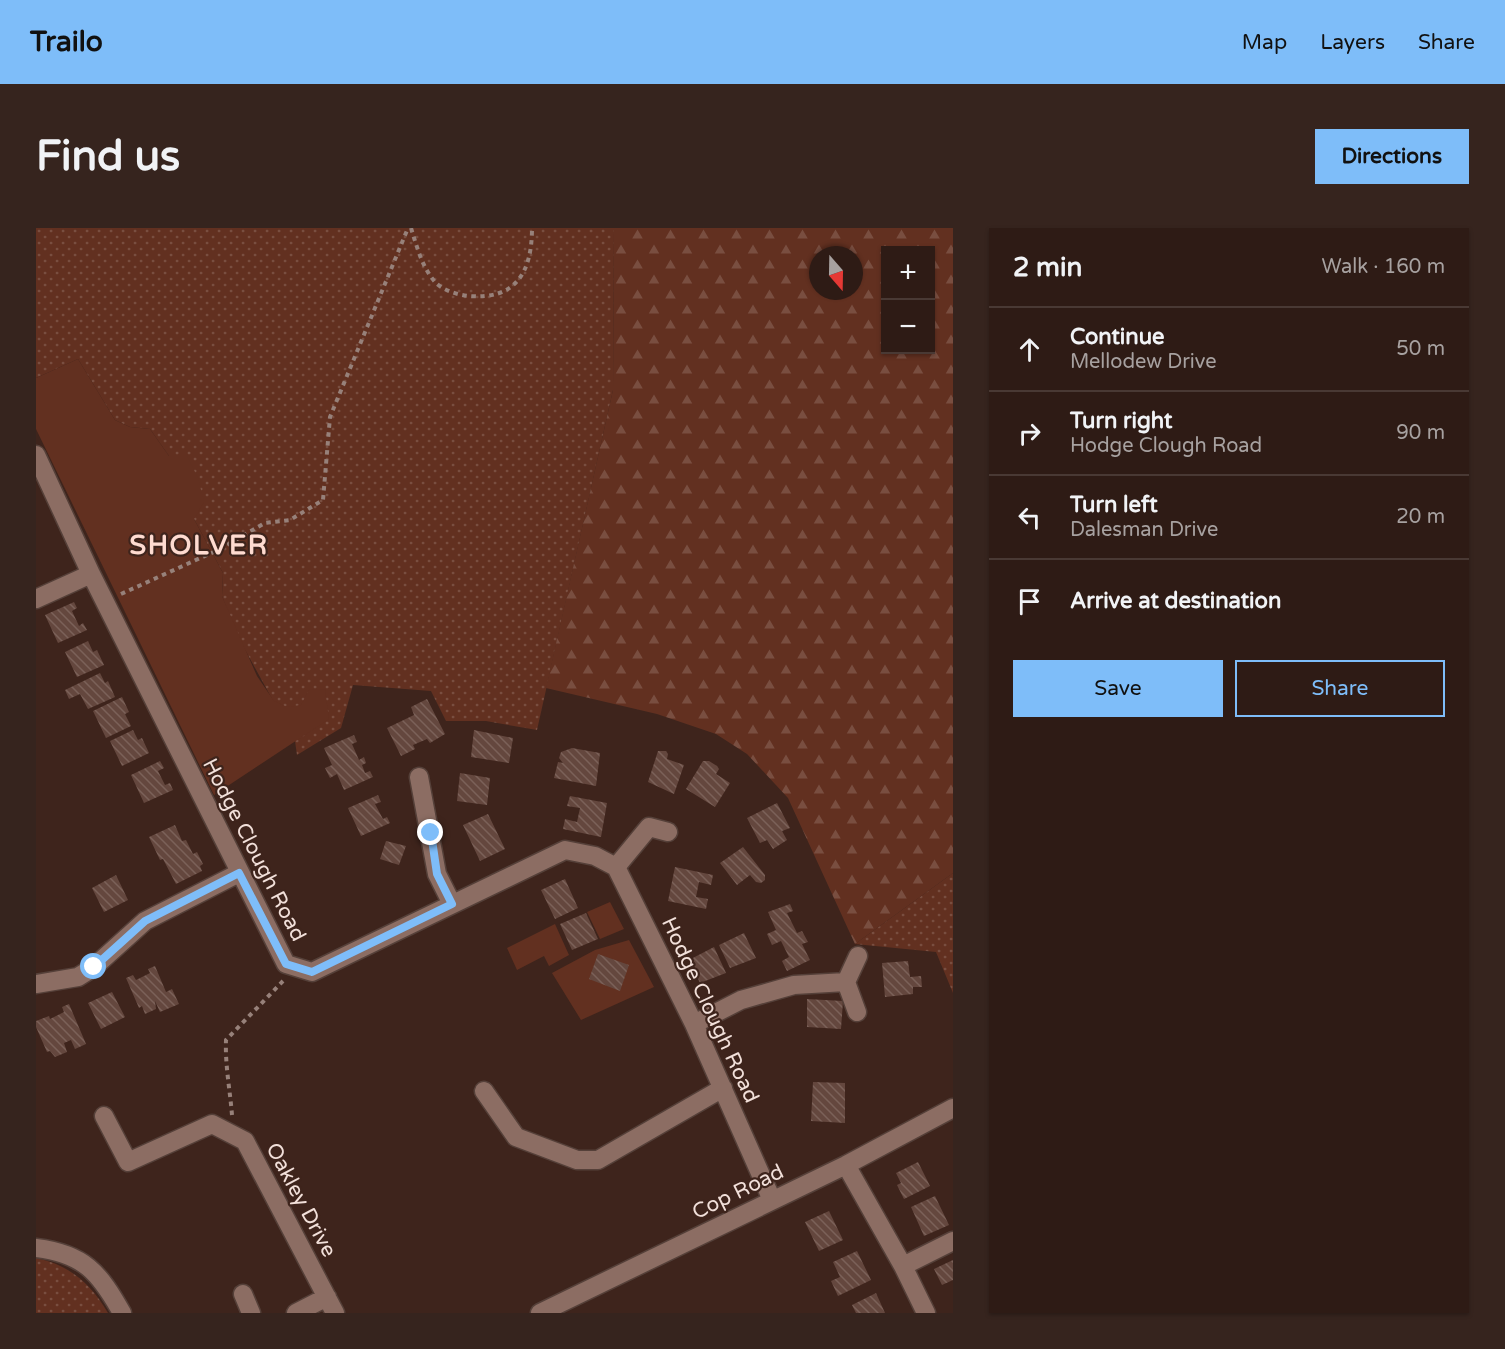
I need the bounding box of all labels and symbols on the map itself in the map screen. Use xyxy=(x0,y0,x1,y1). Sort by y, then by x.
north arrow xyxy=(809,246,863,300)
district label: SHOLVER xyxy=(130,529,268,562)
street label: Hodge Clough Road xyxy=(197,754,311,946)
route end xyxy=(417,819,443,845)
street label: Hodge Clough Road xyxy=(656,913,764,1107)
route start xyxy=(80,953,106,979)
street label: Oakley Drive xyxy=(260,1139,342,1261)
street label: Cop Road xyxy=(688,1159,788,1225)

